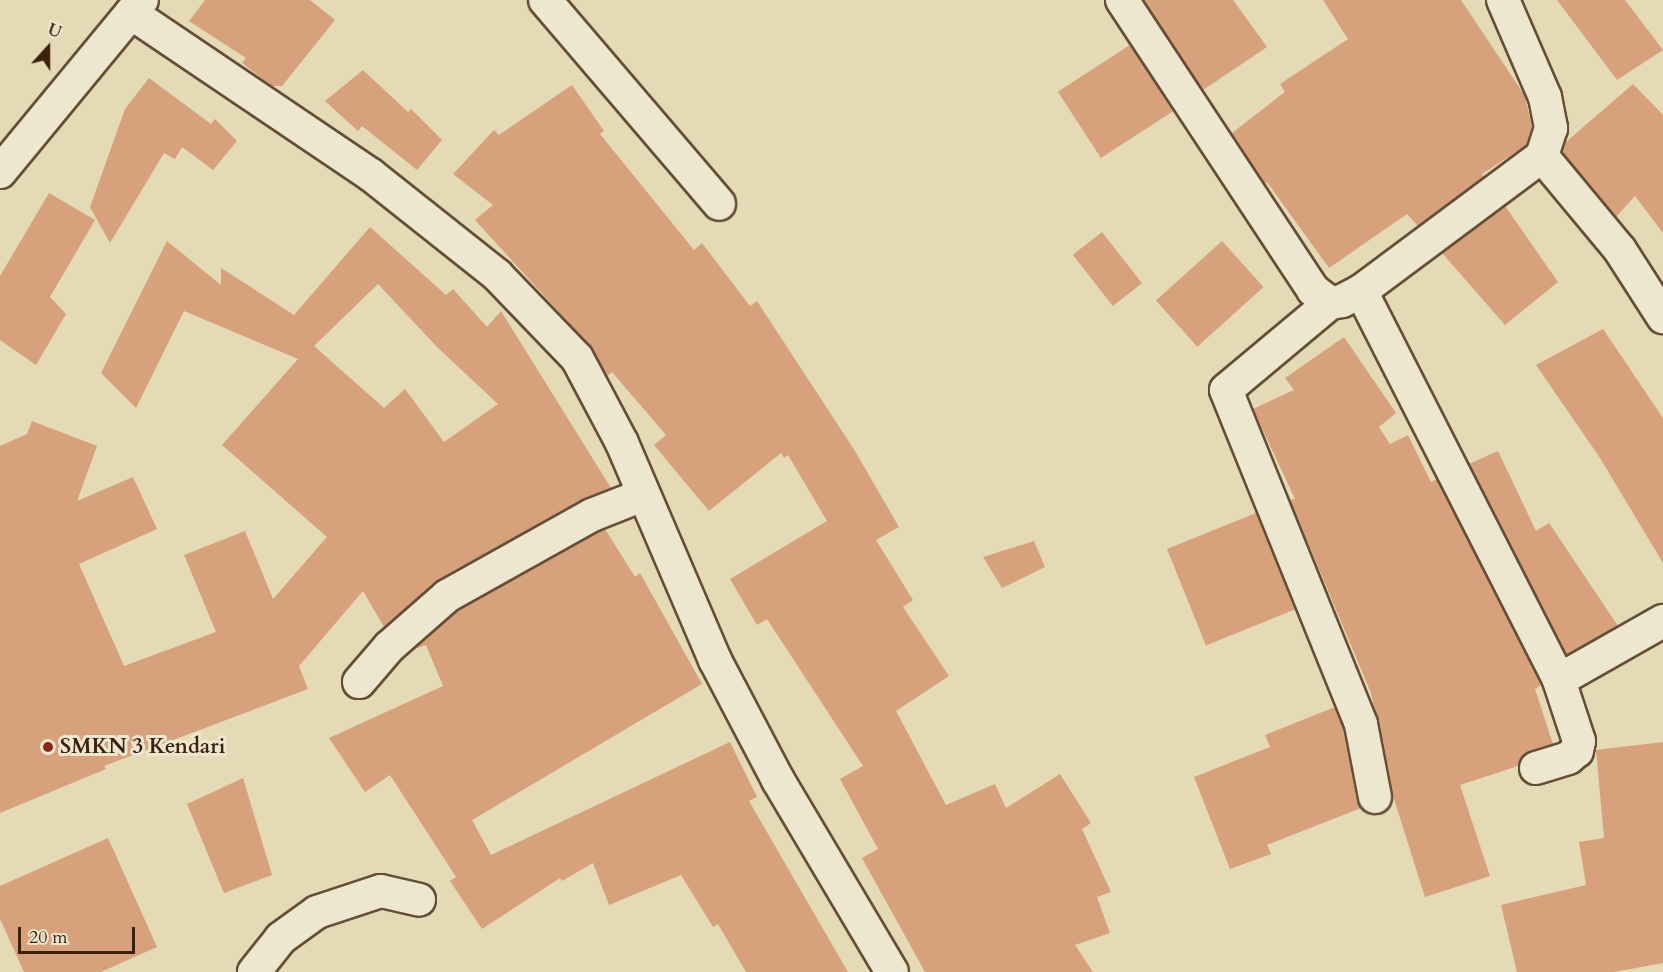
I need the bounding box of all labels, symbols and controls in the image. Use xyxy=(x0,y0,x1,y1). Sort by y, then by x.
north arrow xyxy=(18,18,78,78)
text: U xyxy=(44,19,64,44)
place label: SMKN 3 Kendari xyxy=(60,734,225,760)
marker: SMKN 3 Kendari xyxy=(41,740,55,754)
scale bar xyxy=(21,915,138,953)
text: 20 m xyxy=(29,925,68,950)

